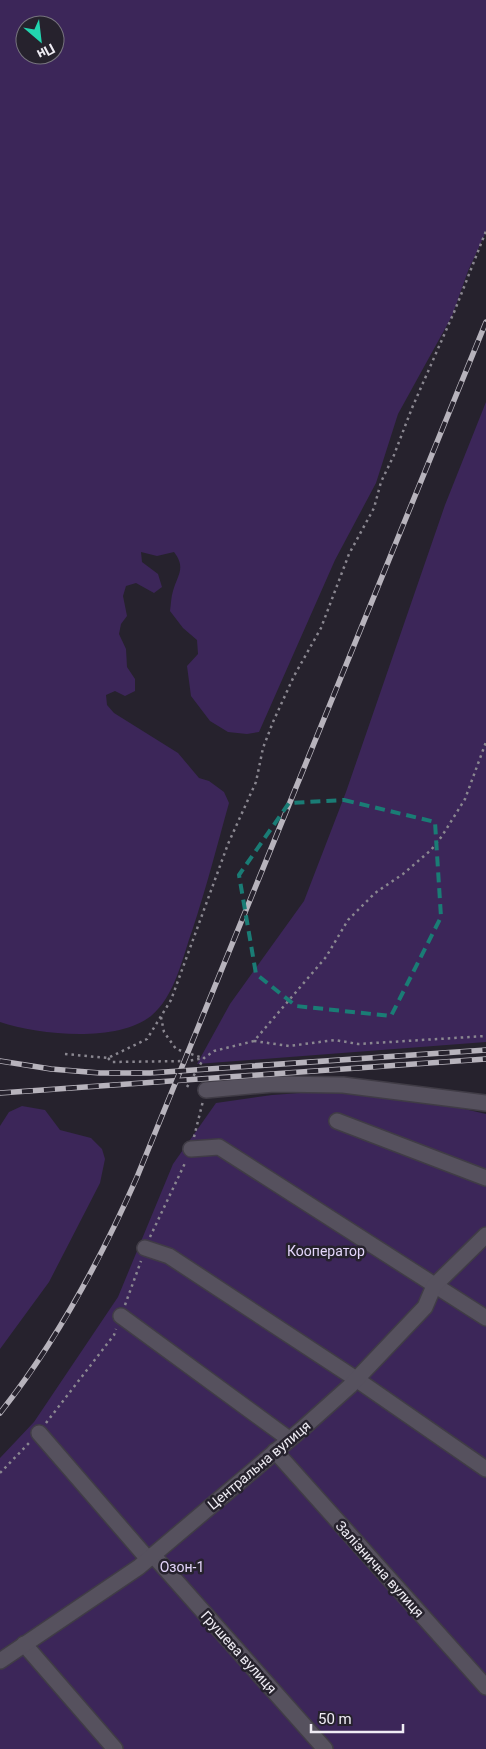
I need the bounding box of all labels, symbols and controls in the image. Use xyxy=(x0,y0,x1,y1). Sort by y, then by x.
north arrow xyxy=(15,15,65,65)
text: Пн xyxy=(34,40,58,63)
park label: Кооператор xyxy=(287,1243,365,1259)
street label: Центральна вулиця xyxy=(204,1417,314,1513)
street label: Залізнична вулиця xyxy=(333,1518,427,1620)
park label: Озон-1 xyxy=(160,1559,204,1575)
street label: Грушева вулиця xyxy=(198,1608,280,1696)
scale bar xyxy=(311,1702,404,1734)
text: 50 m xyxy=(318,1710,352,1728)

